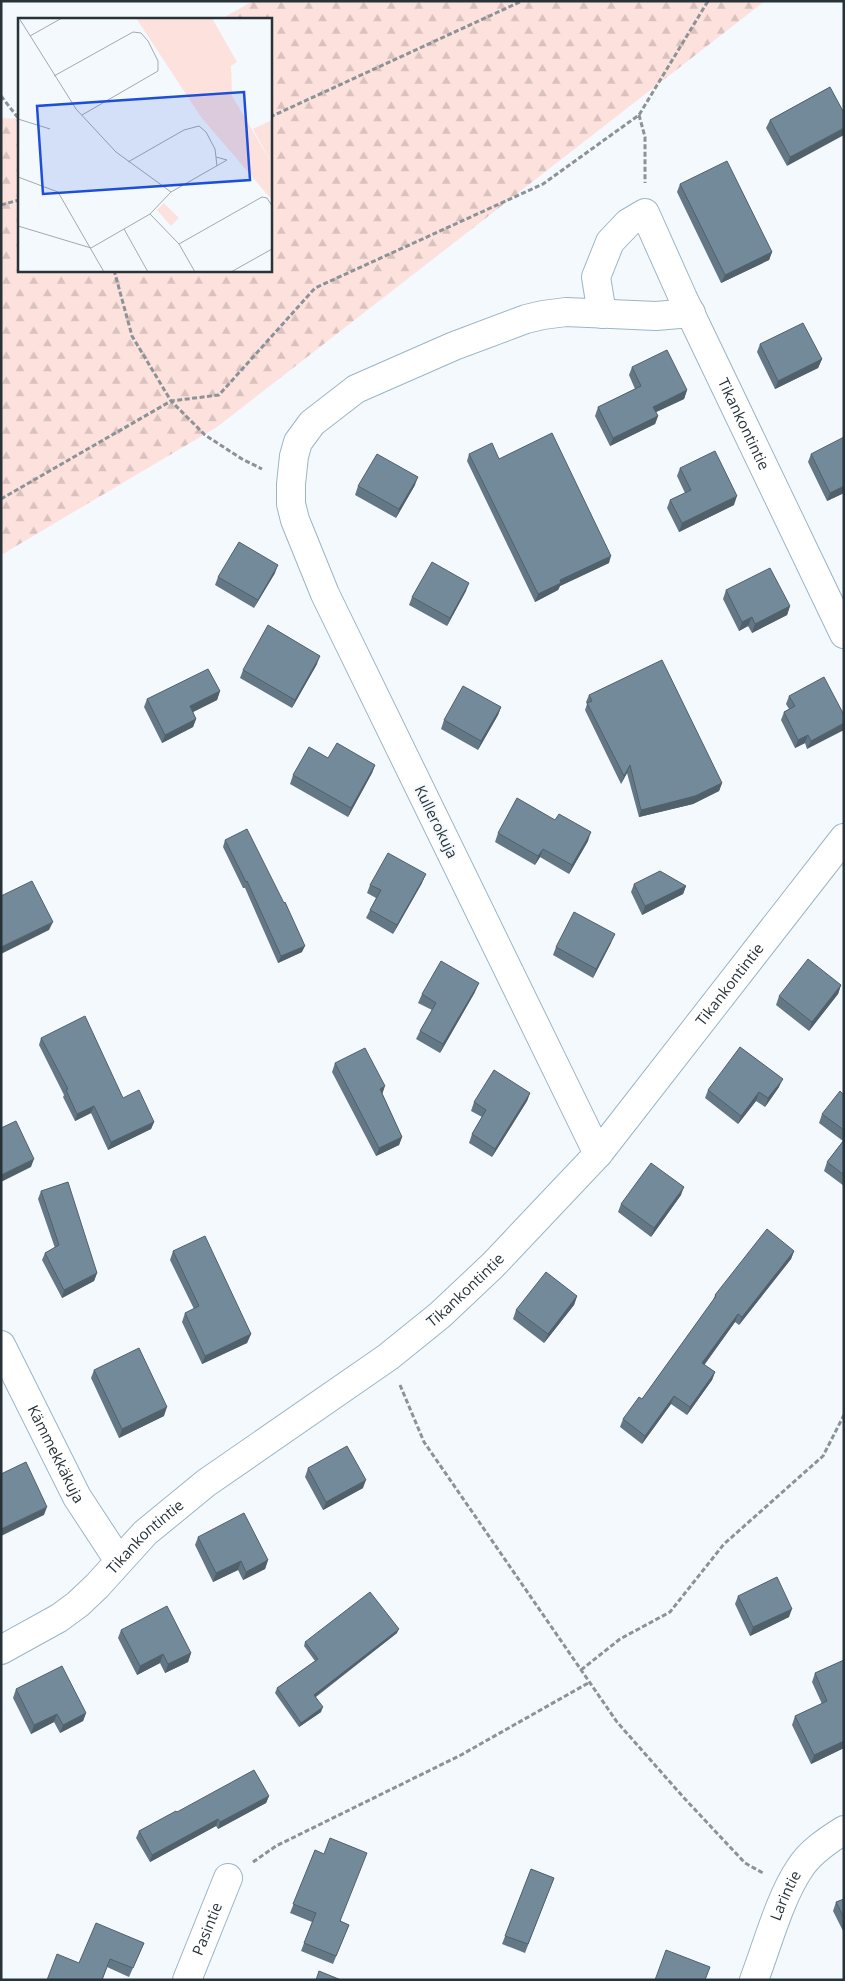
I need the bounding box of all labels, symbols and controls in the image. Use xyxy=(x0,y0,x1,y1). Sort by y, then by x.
inset map xyxy=(18,18,271,271)
street label: Tikankontintie xyxy=(714,374,775,473)
street label: Kullerokuja xyxy=(411,782,463,861)
street label: Tikankontintie xyxy=(691,939,768,1029)
street label: Tikankontintie xyxy=(422,1248,508,1331)
street label: Kämmekkäkuja xyxy=(24,1401,89,1507)
street label: Tikankontintie xyxy=(102,1495,187,1578)
street label: Larintie xyxy=(765,1866,805,1923)
street label: Pasintie xyxy=(187,1899,226,1958)

